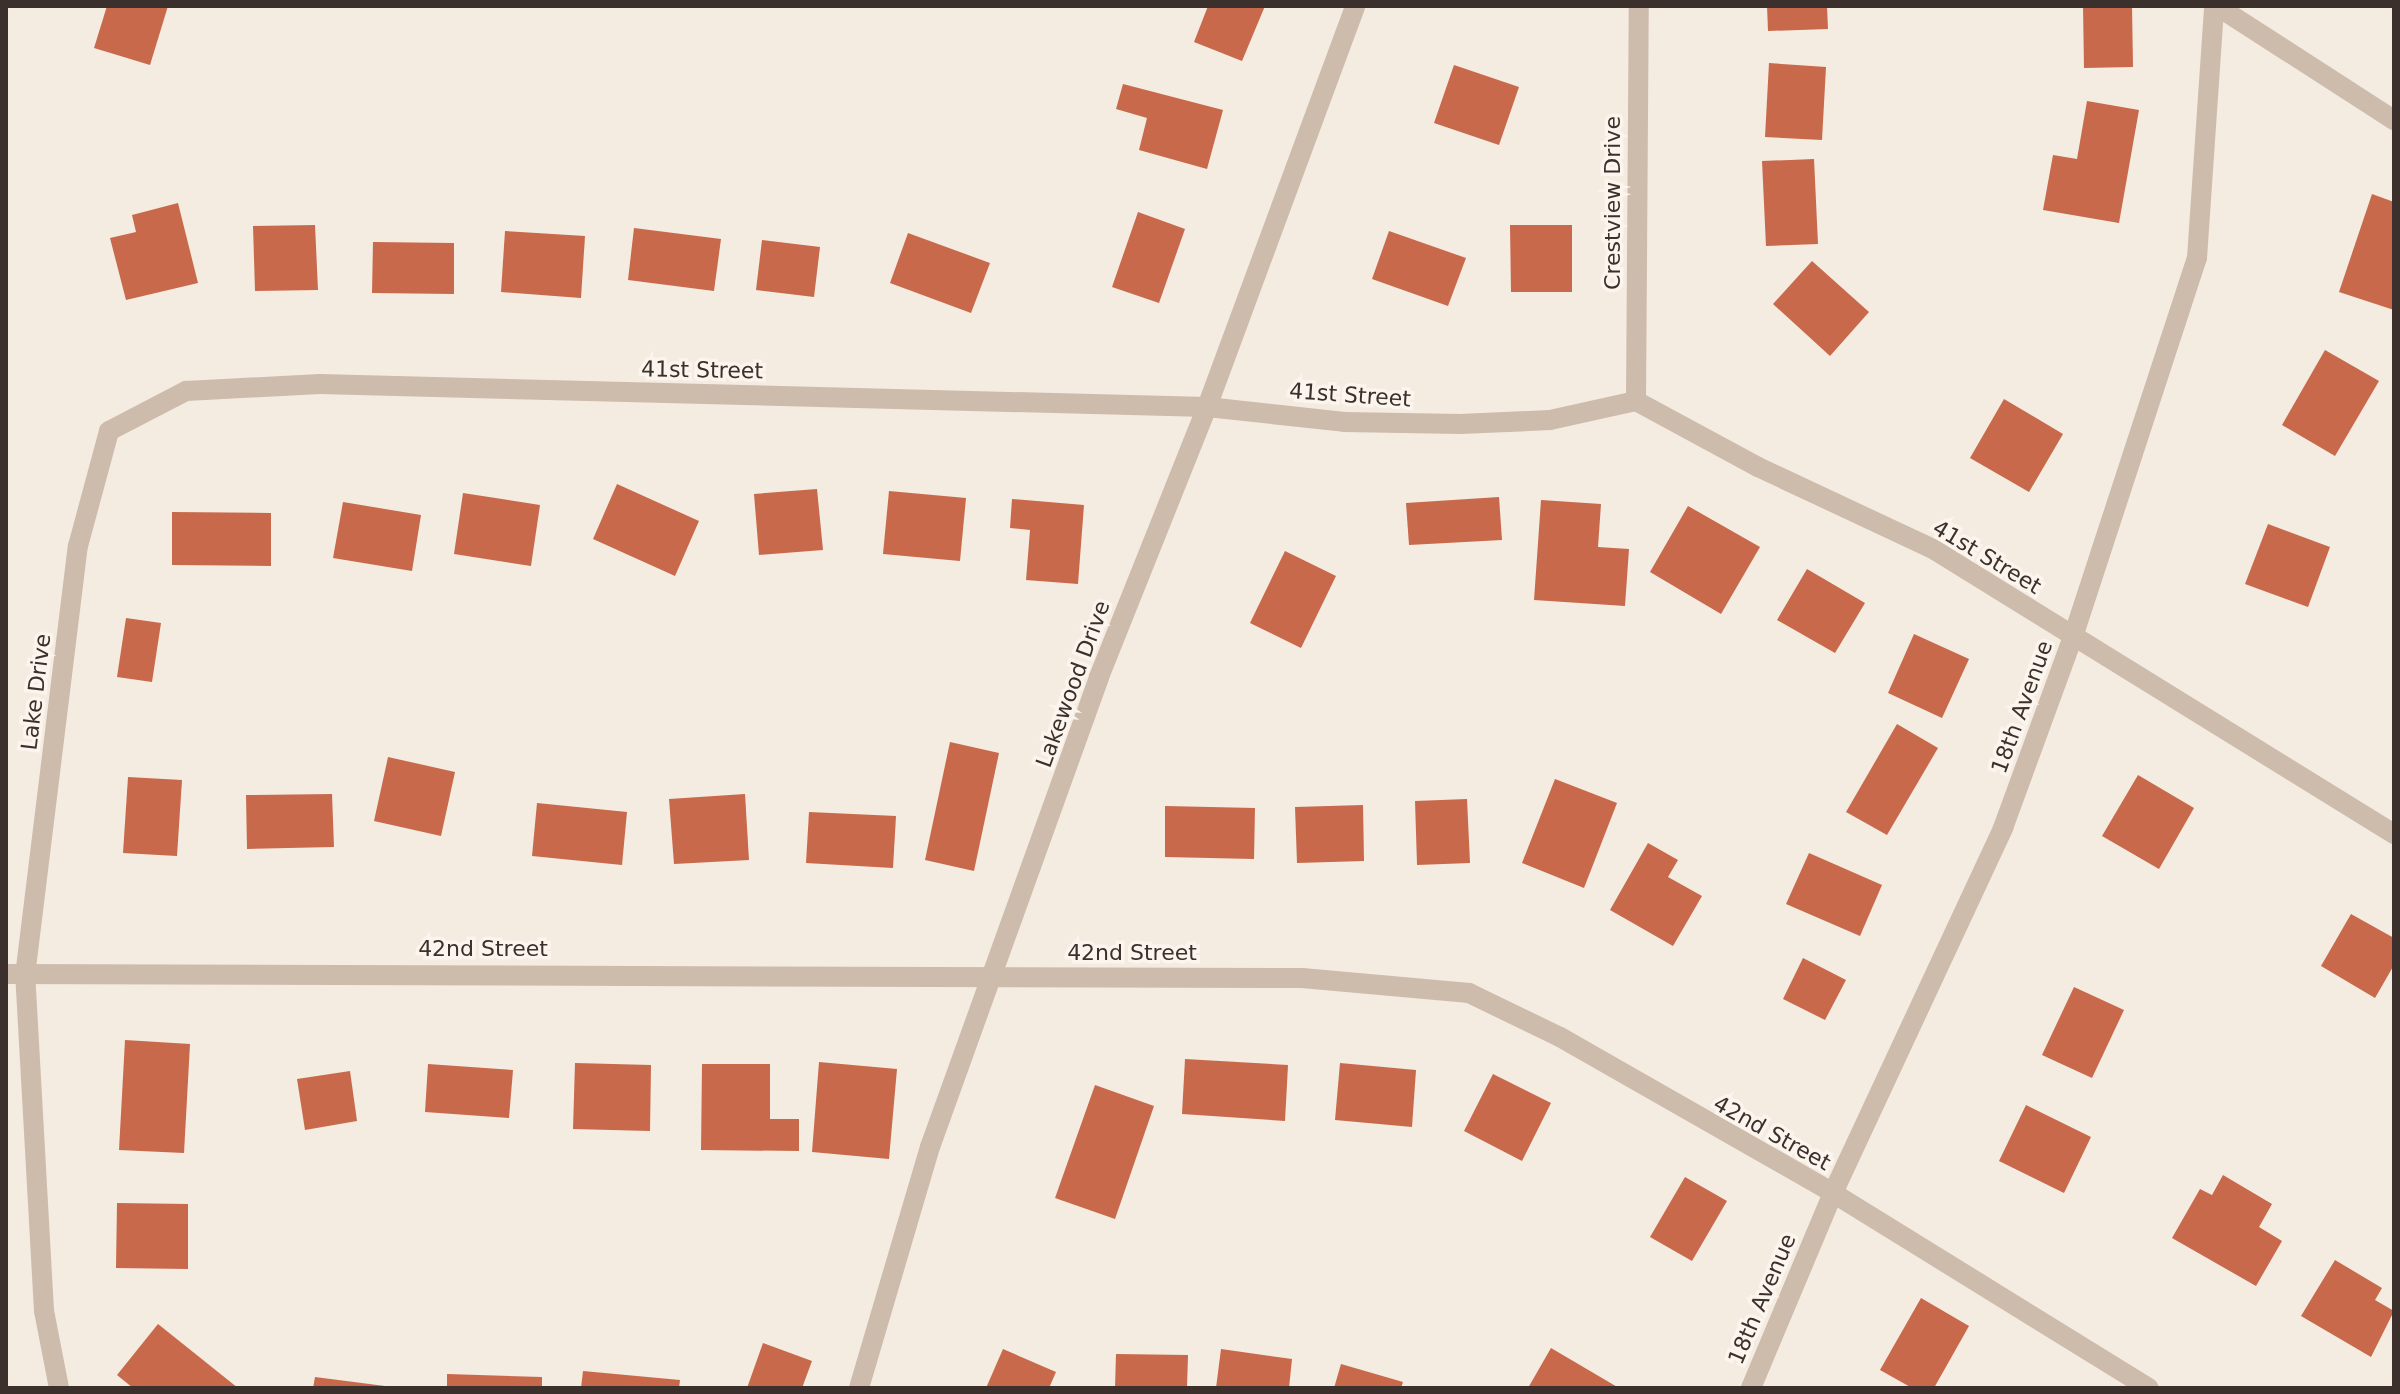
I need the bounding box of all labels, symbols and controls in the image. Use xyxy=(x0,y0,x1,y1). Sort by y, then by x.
street label: Crestview Drive xyxy=(1600,116,1626,290)
street label: 41st Street xyxy=(641,356,763,384)
street label: 41st Street xyxy=(1288,378,1412,412)
street label: 41st Street xyxy=(1928,514,2046,600)
street label: Lakewood Drive xyxy=(1031,597,1115,771)
street label: Lake Drive xyxy=(16,632,56,752)
street label: 18th Avenue xyxy=(1986,637,2058,777)
street label: 42nd Street xyxy=(418,936,548,962)
street label: 42nd Street xyxy=(1067,940,1197,966)
street label: 42nd Street xyxy=(1709,1090,1835,1176)
street label: 18th Avenue xyxy=(1723,1230,1801,1368)

